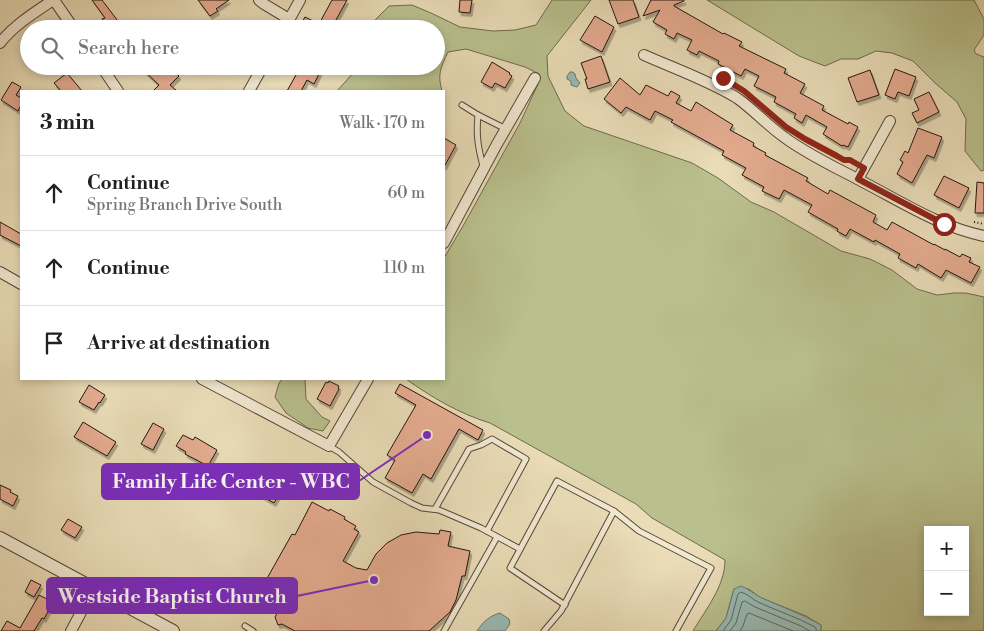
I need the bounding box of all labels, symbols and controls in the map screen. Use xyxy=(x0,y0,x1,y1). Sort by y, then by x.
search box xyxy=(20,20,445,75)
icon: search xyxy=(38,34,66,62)
text: Search here xyxy=(78,36,179,60)
route end xyxy=(712,67,735,90)
text: 3 min xyxy=(40,110,95,136)
text: Walk · 170 m xyxy=(339,113,425,133)
text: Continue xyxy=(87,171,170,195)
icon: ahead xyxy=(40,179,68,207)
text: 60 m xyxy=(387,183,425,203)
text: Spring Branch Drive South xyxy=(87,195,282,215)
route start xyxy=(933,213,956,236)
icon: ahead xyxy=(40,254,68,282)
text: Continue xyxy=(87,256,170,280)
text: 110 m xyxy=(383,258,425,278)
icon: arrive xyxy=(40,329,68,357)
text: Arrive at destination xyxy=(87,331,270,355)
callout: Family Life Center - WBC xyxy=(102,464,359,499)
text: Family Life Center - WBC xyxy=(112,470,350,495)
map controls xyxy=(924,526,969,616)
button: + xyxy=(924,526,969,571)
button: − xyxy=(924,571,969,616)
callout: Westside Baptist Church xyxy=(47,578,297,613)
text: Westside Baptist Church xyxy=(56,585,287,610)

